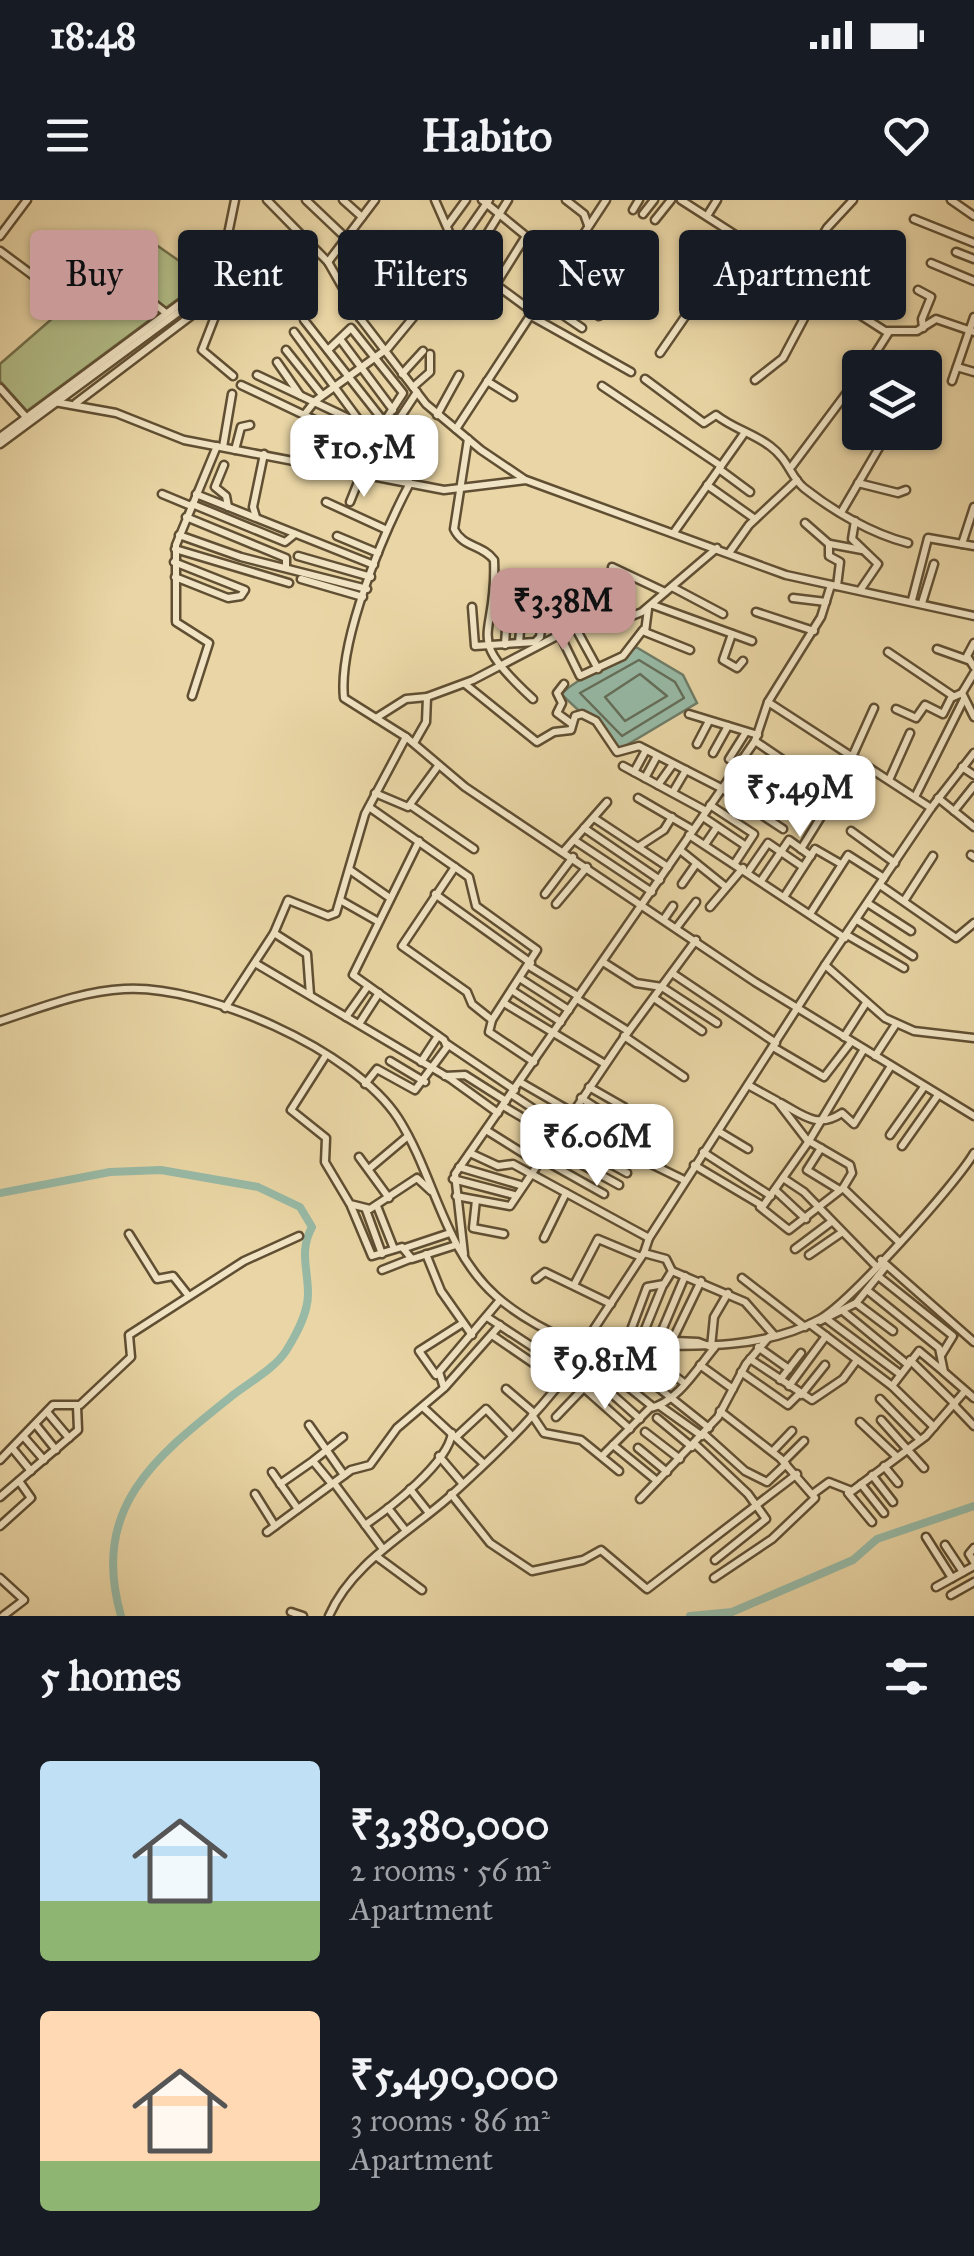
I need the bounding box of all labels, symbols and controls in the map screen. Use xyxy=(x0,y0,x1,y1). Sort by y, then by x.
text: 18:48 xyxy=(50,12,136,58)
icon: menu xyxy=(40,108,95,163)
text: Habito xyxy=(422,108,552,163)
icon: heart xyxy=(879,108,934,163)
chip: Buy xyxy=(30,230,158,320)
chip: Rent xyxy=(178,230,318,320)
chip: Filters xyxy=(338,230,503,320)
chip: New xyxy=(523,230,659,320)
chip: Apartment xyxy=(679,230,906,320)
map controls xyxy=(842,350,942,450)
button: layers xyxy=(842,350,942,450)
pin: ₹10.5M xyxy=(283,415,445,500)
text: ₹10.5M xyxy=(312,428,416,467)
pin: ₹3.38M xyxy=(482,568,644,653)
text: ₹3.38M xyxy=(513,581,613,620)
pin: ₹5.49M xyxy=(719,755,881,840)
text: ₹5.49M xyxy=(746,768,854,807)
pin: ₹6.06M xyxy=(516,1104,678,1189)
text: ₹6.06M xyxy=(542,1117,652,1156)
pin: ₹9.81M xyxy=(524,1327,686,1412)
text: ₹9.81M xyxy=(553,1340,657,1379)
icon: filters xyxy=(879,1649,934,1704)
text: 5 homes xyxy=(40,1650,181,1702)
text: ₹3,380,000 xyxy=(350,1799,549,1851)
icon: home xyxy=(120,1801,240,1921)
text: 2 rooms · 56 m² xyxy=(350,1851,551,1890)
text: Apartment xyxy=(350,1890,493,1929)
text: ₹5,490,000 xyxy=(350,2049,559,2101)
icon: home xyxy=(120,2051,240,2171)
text: 3 rooms · 86 m² xyxy=(350,2101,550,2140)
text: Apartment xyxy=(350,2140,493,2179)

